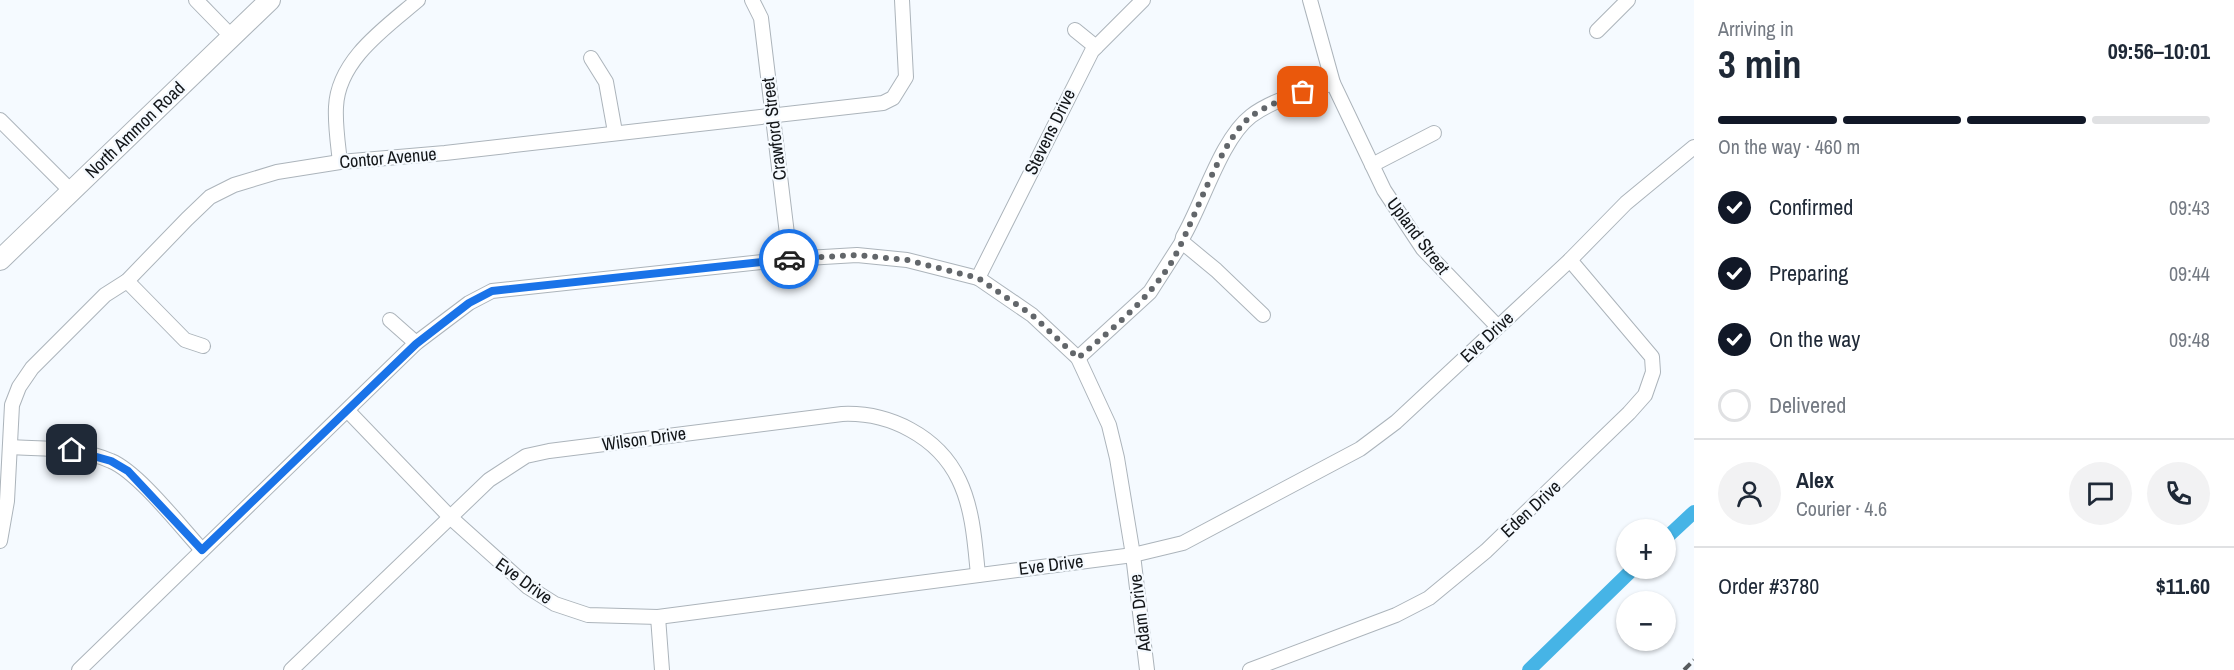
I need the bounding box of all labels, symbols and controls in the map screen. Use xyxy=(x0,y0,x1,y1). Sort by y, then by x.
text: Arriving in xyxy=(1718,15,1794,42)
text: 09:56–10:01 xyxy=(2108,36,2210,66)
text: 3 min xyxy=(1718,38,1802,90)
pin xyxy=(1277,66,1328,117)
icon: bag xyxy=(1286,75,1319,108)
street label: North Ammon Road xyxy=(79,76,190,184)
street label: Crawford Street xyxy=(755,76,792,182)
street label: Stevens Drive xyxy=(1018,85,1081,179)
text: On the way · 460 m xyxy=(1718,133,1860,160)
street label: Contor Avenue xyxy=(338,141,438,174)
icon: check xyxy=(1718,191,1751,224)
street label: Upland Street xyxy=(1381,192,1456,279)
text: Confirmed xyxy=(1769,192,1853,222)
text: 09:43 xyxy=(2169,194,2210,221)
courier xyxy=(759,229,819,289)
icon: car xyxy=(773,243,806,276)
icon: check xyxy=(1718,257,1751,290)
text: Preparing xyxy=(1769,258,1848,288)
text: 09:44 xyxy=(2169,260,2210,287)
street label: Eve Drive xyxy=(1454,305,1519,368)
icon: check xyxy=(1718,323,1751,356)
text: On the way xyxy=(1769,324,1860,354)
text: 09:48 xyxy=(2169,326,2210,353)
text: Delivered xyxy=(1769,390,1846,420)
street label: Wilson Drive xyxy=(600,420,688,457)
pin xyxy=(46,424,97,475)
icon: home xyxy=(55,433,88,466)
button: person xyxy=(1718,462,1781,525)
button: chat xyxy=(2069,462,2132,525)
button: phone xyxy=(2147,462,2210,525)
text: Alex xyxy=(1796,465,1834,495)
street label: Eden Drive xyxy=(1495,474,1566,543)
text: Courier · 4.6 xyxy=(1796,495,1887,522)
map controls xyxy=(1616,519,1676,651)
button: + xyxy=(1616,519,1676,579)
street label: Eve Drive xyxy=(1017,548,1085,581)
street label: Eve Drive xyxy=(491,551,558,610)
text: Order #3780 xyxy=(1718,571,1819,601)
text: $11.60 xyxy=(2156,571,2210,601)
street label: Adam Drive xyxy=(1122,573,1157,654)
button: − xyxy=(1616,591,1676,651)

